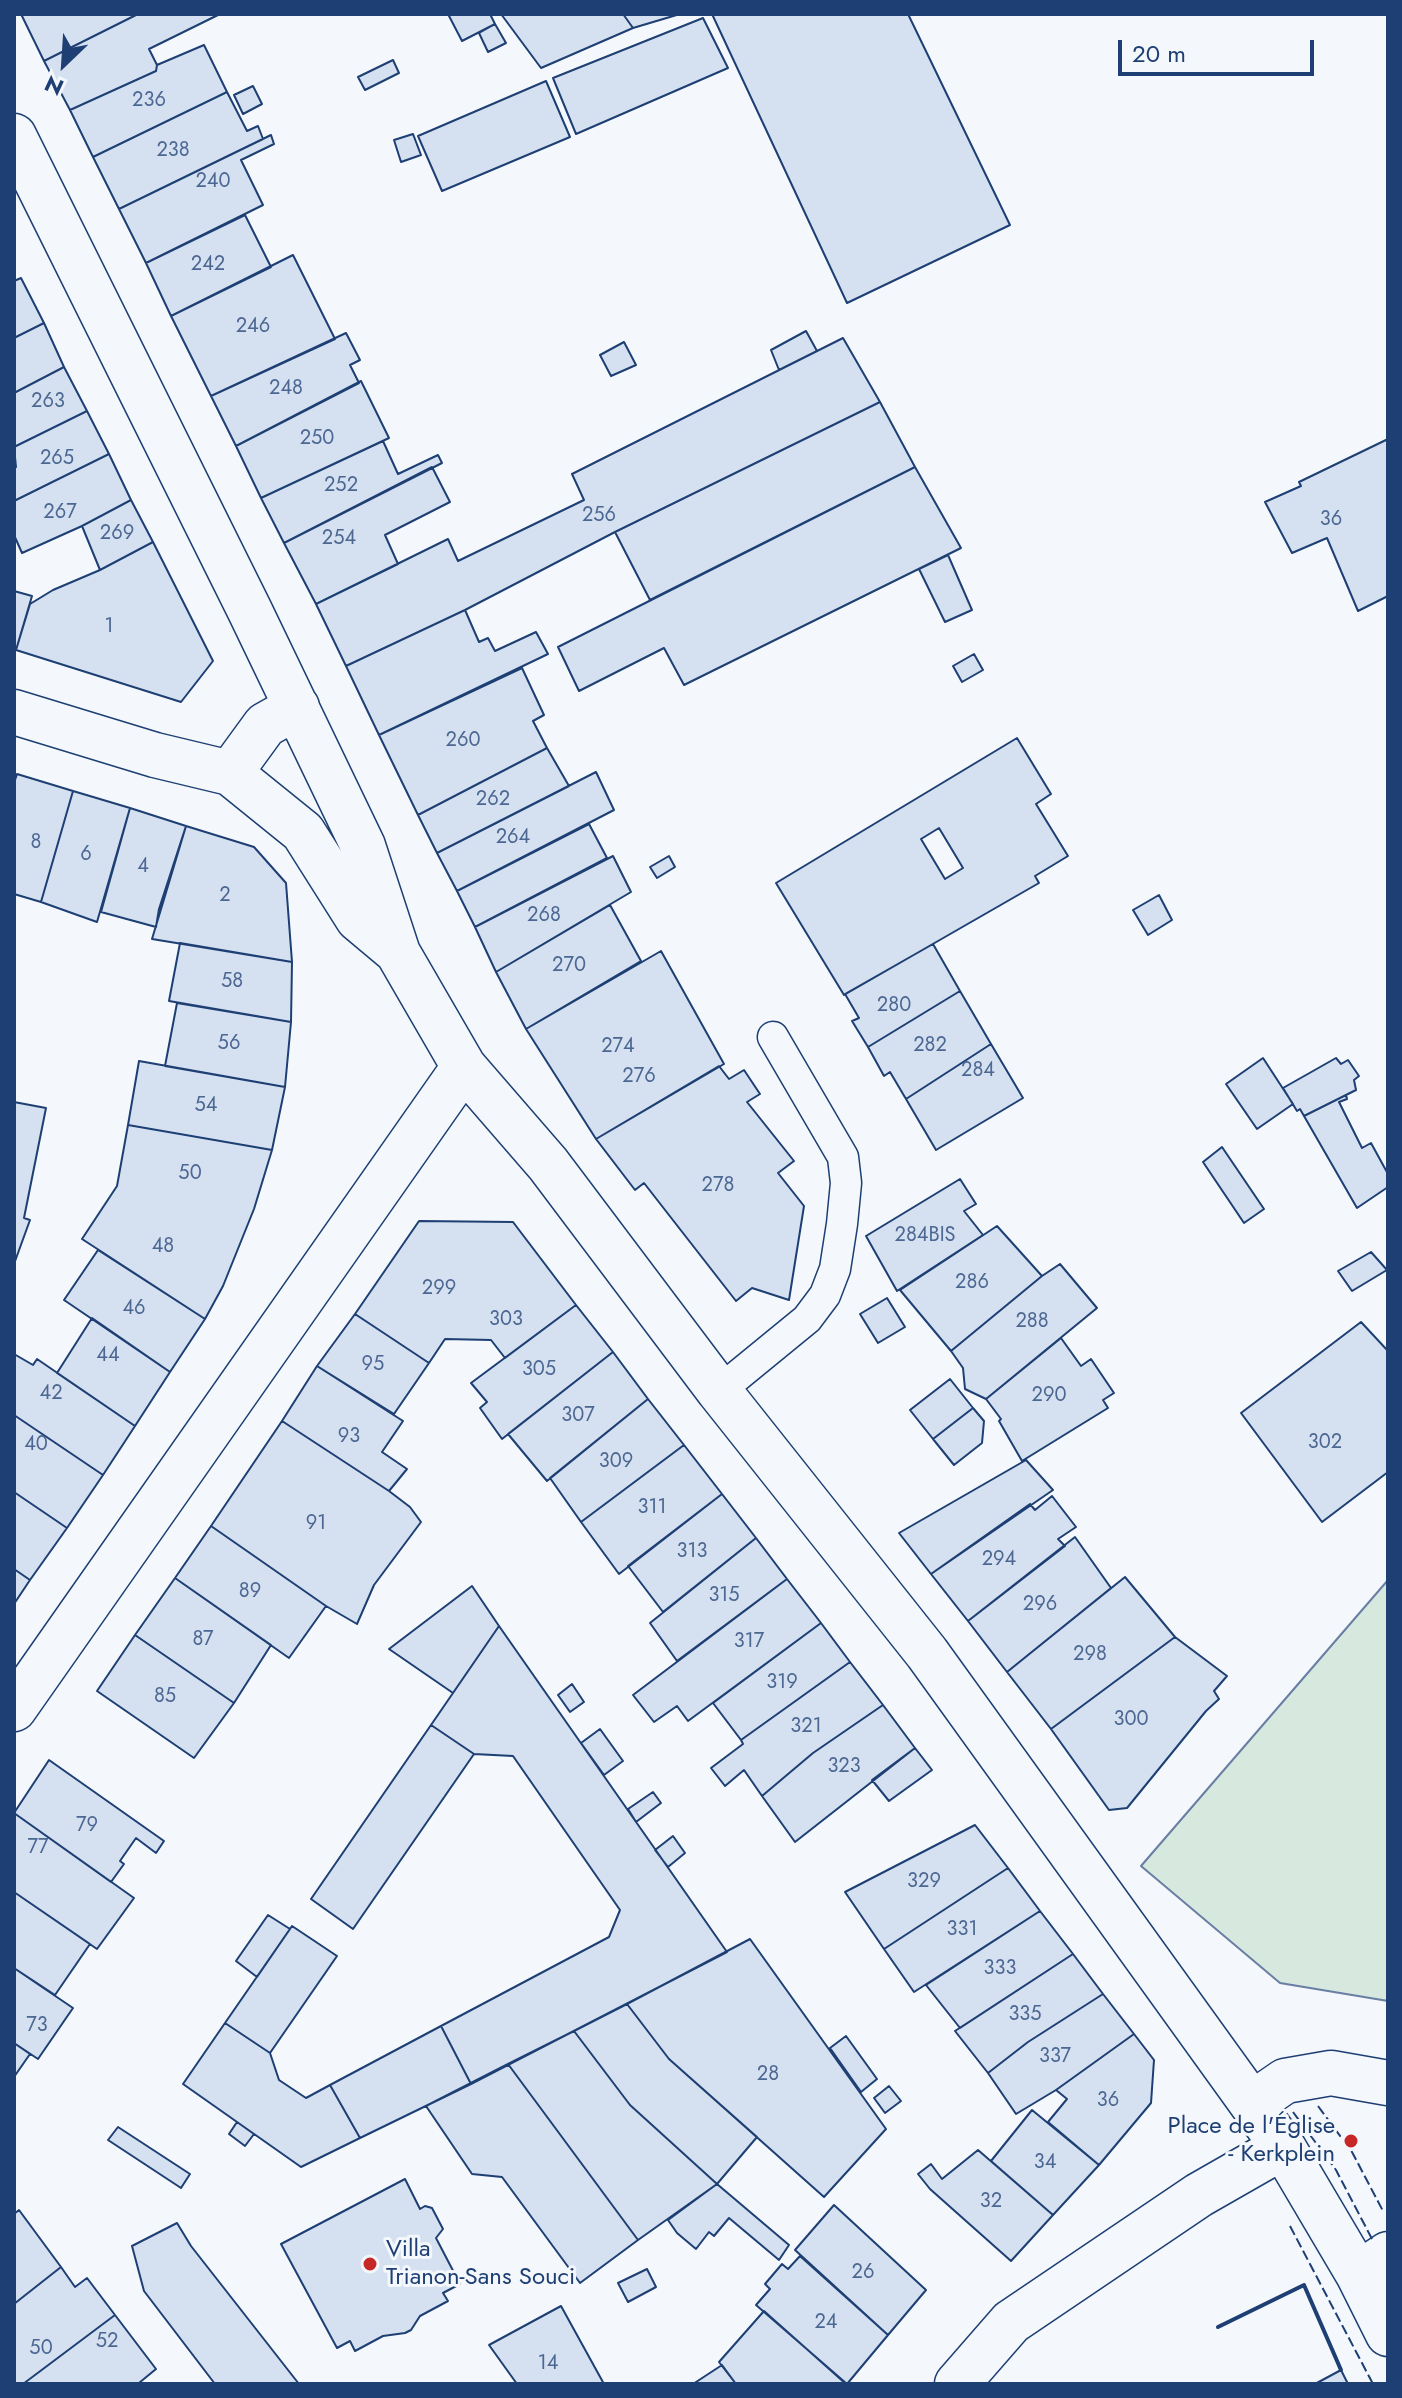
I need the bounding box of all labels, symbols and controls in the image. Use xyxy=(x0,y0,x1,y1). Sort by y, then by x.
north arrow xyxy=(24,24,104,104)
scale bar xyxy=(1122,24,1318,74)
text: 20 m xyxy=(1132,36,1186,71)
text: N xyxy=(39,68,69,104)
house number: 236 xyxy=(132,89,166,113)
house number: 238 xyxy=(156,139,190,163)
house number: 240 xyxy=(195,170,231,194)
house number: 242 xyxy=(191,253,225,277)
house number: 246 xyxy=(236,315,270,339)
house number: 248 xyxy=(269,377,303,401)
house number: 263 xyxy=(31,390,65,414)
house number: 250 xyxy=(300,427,334,451)
house number: 265 xyxy=(40,447,74,471)
house number: 252 xyxy=(324,474,358,498)
house number: 267 xyxy=(43,501,77,525)
house number: 256 xyxy=(582,504,616,528)
house number: 36 xyxy=(1320,508,1342,532)
house number: 269 xyxy=(100,522,134,546)
house number: 254 xyxy=(322,527,356,551)
house number: 1 xyxy=(105,615,113,639)
house number: 260 xyxy=(446,729,480,753)
house number: 262 xyxy=(476,788,510,812)
house number: 264 xyxy=(496,826,530,850)
house number: 8 xyxy=(31,831,41,855)
house number: 6 xyxy=(80,843,92,867)
house number: 4 xyxy=(137,855,149,879)
house number: 2 xyxy=(219,884,231,908)
house number: 268 xyxy=(527,904,561,928)
house number: 270 xyxy=(552,954,586,978)
house number: 58 xyxy=(221,970,243,994)
house number: 280 xyxy=(877,994,911,1018)
house number: 56 xyxy=(218,1032,240,1056)
house number: 282 xyxy=(913,1034,947,1058)
house number: 274 xyxy=(601,1035,635,1059)
house number: 284 xyxy=(961,1059,995,1083)
house number: 276 xyxy=(622,1065,656,1089)
house number: 54 xyxy=(195,1094,217,1118)
house number: 50 xyxy=(178,1162,202,1186)
house number: 278 xyxy=(702,1174,734,1198)
house number: 284BIS xyxy=(895,1224,955,1248)
house number: 48 xyxy=(152,1235,174,1259)
house number: 286 xyxy=(955,1271,989,1295)
house number: 299 xyxy=(422,1277,456,1301)
house number: 46 xyxy=(122,1297,146,1321)
house number: 303 xyxy=(489,1308,523,1332)
house number: 288 xyxy=(1015,1310,1049,1334)
house number: 44 xyxy=(96,1344,120,1368)
house number: 95 xyxy=(362,1353,384,1377)
house number: 305 xyxy=(522,1358,556,1382)
house number: 42 xyxy=(39,1382,63,1406)
house number: 290 xyxy=(1032,1384,1066,1408)
house number: 307 xyxy=(561,1404,595,1428)
house number: 93 xyxy=(338,1425,360,1449)
house number: 302 xyxy=(1308,1431,1342,1455)
house number: 40 xyxy=(24,1433,48,1457)
house number: 309 xyxy=(599,1450,633,1474)
house number: 311 xyxy=(638,1496,666,1520)
house number: 91 xyxy=(306,1512,326,1536)
house number: 313 xyxy=(677,1540,707,1564)
house number: 294 xyxy=(982,1548,1016,1572)
house number: 89 xyxy=(239,1580,261,1604)
house number: 315 xyxy=(708,1584,740,1608)
house number: 296 xyxy=(1023,1593,1057,1617)
house number: 87 xyxy=(192,1628,214,1652)
house number: 317 xyxy=(734,1630,764,1654)
house number: 298 xyxy=(1073,1643,1107,1667)
house number: 319 xyxy=(766,1671,798,1695)
house number: 85 xyxy=(154,1685,176,1709)
house number: 300 xyxy=(1114,1708,1148,1732)
house number: 321 xyxy=(790,1715,822,1739)
house number: 323 xyxy=(827,1755,861,1779)
house number: 79 xyxy=(76,1814,98,1838)
house number: 77 xyxy=(28,1836,48,1860)
house number: 329 xyxy=(907,1870,941,1894)
house number: 331 xyxy=(947,1918,977,1942)
house number: 333 xyxy=(984,1957,1016,1981)
house number: 335 xyxy=(1008,2003,1042,2027)
house number: 73 xyxy=(26,2014,48,2038)
house number: 337 xyxy=(1039,2045,1071,2069)
house number: 28 xyxy=(757,2063,779,2087)
house number: 36 xyxy=(1097,2089,1119,2113)
place label: Place de l'Église - Kerkplein xyxy=(1167,2113,1335,2169)
marker: Place de l'Église - Kerkplein xyxy=(1342,2132,1360,2150)
house number: 34 xyxy=(1034,2151,1056,2175)
house number: 32 xyxy=(980,2190,1002,2214)
place label: Villa Trianon-Sans Souci xyxy=(386,2236,575,2292)
marker: Villa Trianon-Sans Souci xyxy=(361,2255,379,2273)
house number: 26 xyxy=(852,2261,874,2285)
house number: 24 xyxy=(814,2311,838,2335)
house number: 52 xyxy=(96,2330,118,2354)
house number: 50 xyxy=(29,2337,53,2361)
house number: 14 xyxy=(538,2352,558,2376)

